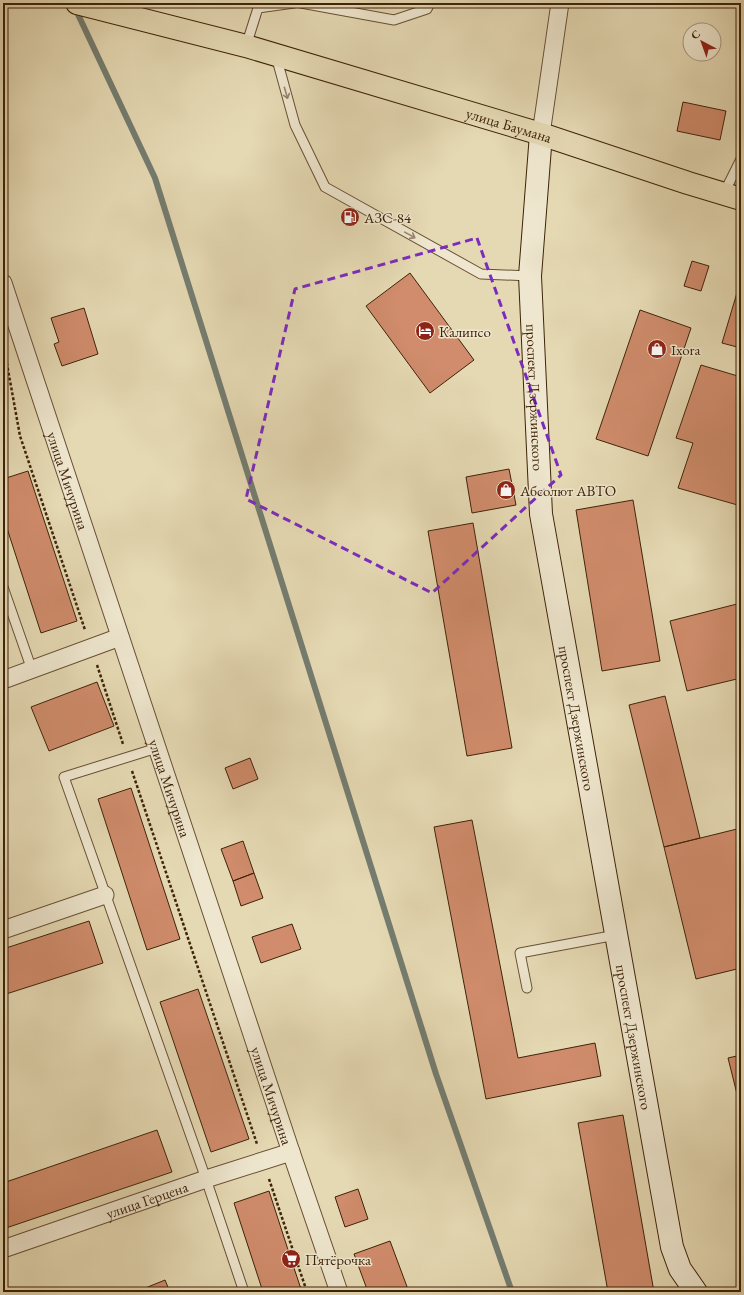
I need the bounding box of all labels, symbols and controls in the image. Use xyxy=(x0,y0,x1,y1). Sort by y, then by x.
north arrow xyxy=(682,22,722,62)
text: С xyxy=(688,26,703,42)
one-way arrow xyxy=(283,86,290,99)
street label: улица Баумана xyxy=(464,103,554,147)
fuel station icon: АЗС-84 xyxy=(339,206,361,228)
place label: АЗС-84 xyxy=(363,208,412,227)
one-way arrow xyxy=(404,231,416,239)
hotel icon: Калипсо xyxy=(414,320,436,342)
place label: Калипсо xyxy=(439,322,491,341)
street label: проспект Дзержинского xyxy=(523,323,549,471)
shop icon: Ixora xyxy=(646,338,668,360)
place label: Ixora xyxy=(671,340,701,359)
street label: улица Мичурина xyxy=(43,429,94,532)
shop icon: Абсолют АВТО xyxy=(495,479,517,501)
place label: Абсолют АВТО xyxy=(519,481,616,500)
street label: проспект Дзержинского xyxy=(555,644,600,792)
street label: улица Мичурина xyxy=(145,736,195,840)
street label: проспект Дзержинского xyxy=(612,963,657,1111)
street label: улица Мичурина xyxy=(247,1044,297,1147)
street label: улица Герцена xyxy=(103,1177,190,1222)
supermarket icon: Пятёрочка xyxy=(280,1248,302,1270)
place label: Пятёрочка xyxy=(305,1250,371,1269)

